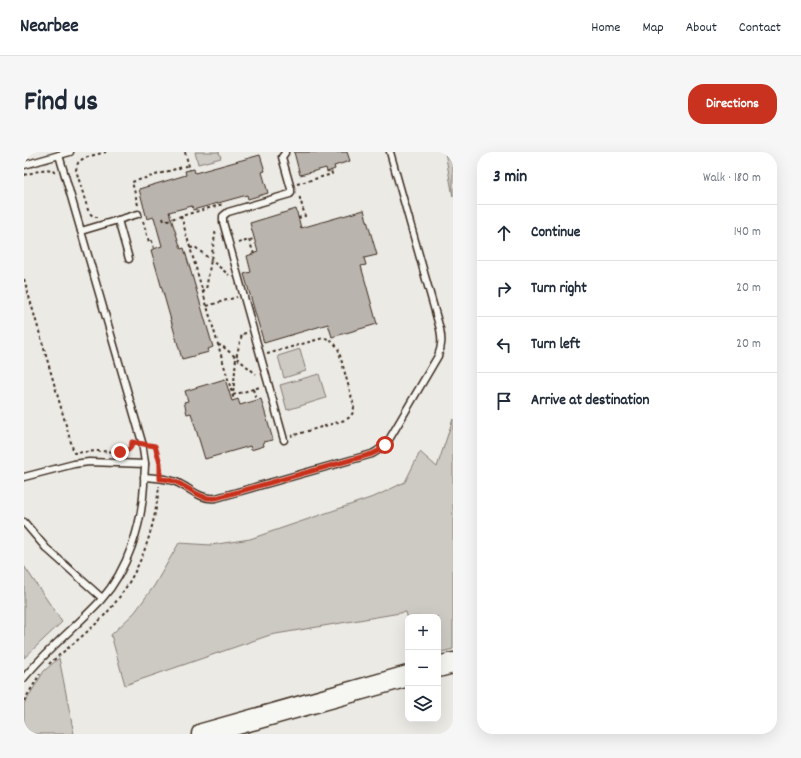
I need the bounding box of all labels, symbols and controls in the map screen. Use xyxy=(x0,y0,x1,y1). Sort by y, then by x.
text: Nearbee xyxy=(20,14,79,41)
text: Home xyxy=(591,18,620,38)
text: Map xyxy=(642,18,664,38)
text: About xyxy=(686,18,717,38)
text: Contact xyxy=(739,18,781,38)
text: Find us xyxy=(24,84,98,124)
button: Directions xyxy=(688,84,777,124)
text: 3 min xyxy=(493,166,527,190)
text: Walk · 180 m xyxy=(703,169,761,188)
icon: ahead xyxy=(493,222,515,244)
text: Continue xyxy=(531,222,580,244)
text: 140 m xyxy=(734,223,761,242)
icon: right xyxy=(493,278,515,300)
text: Turn right xyxy=(531,278,587,300)
text: 20 m xyxy=(736,279,761,298)
icon: left xyxy=(493,334,515,356)
text: Turn left xyxy=(531,334,580,356)
text: 20 m xyxy=(736,335,761,354)
icon: arrive xyxy=(493,390,515,412)
text: Arrive at destination xyxy=(531,390,649,412)
route start xyxy=(376,436,394,454)
route end xyxy=(111,443,129,461)
map controls xyxy=(405,614,441,722)
button: + xyxy=(405,614,441,650)
button: − xyxy=(405,650,441,686)
button: layers xyxy=(405,686,441,722)

